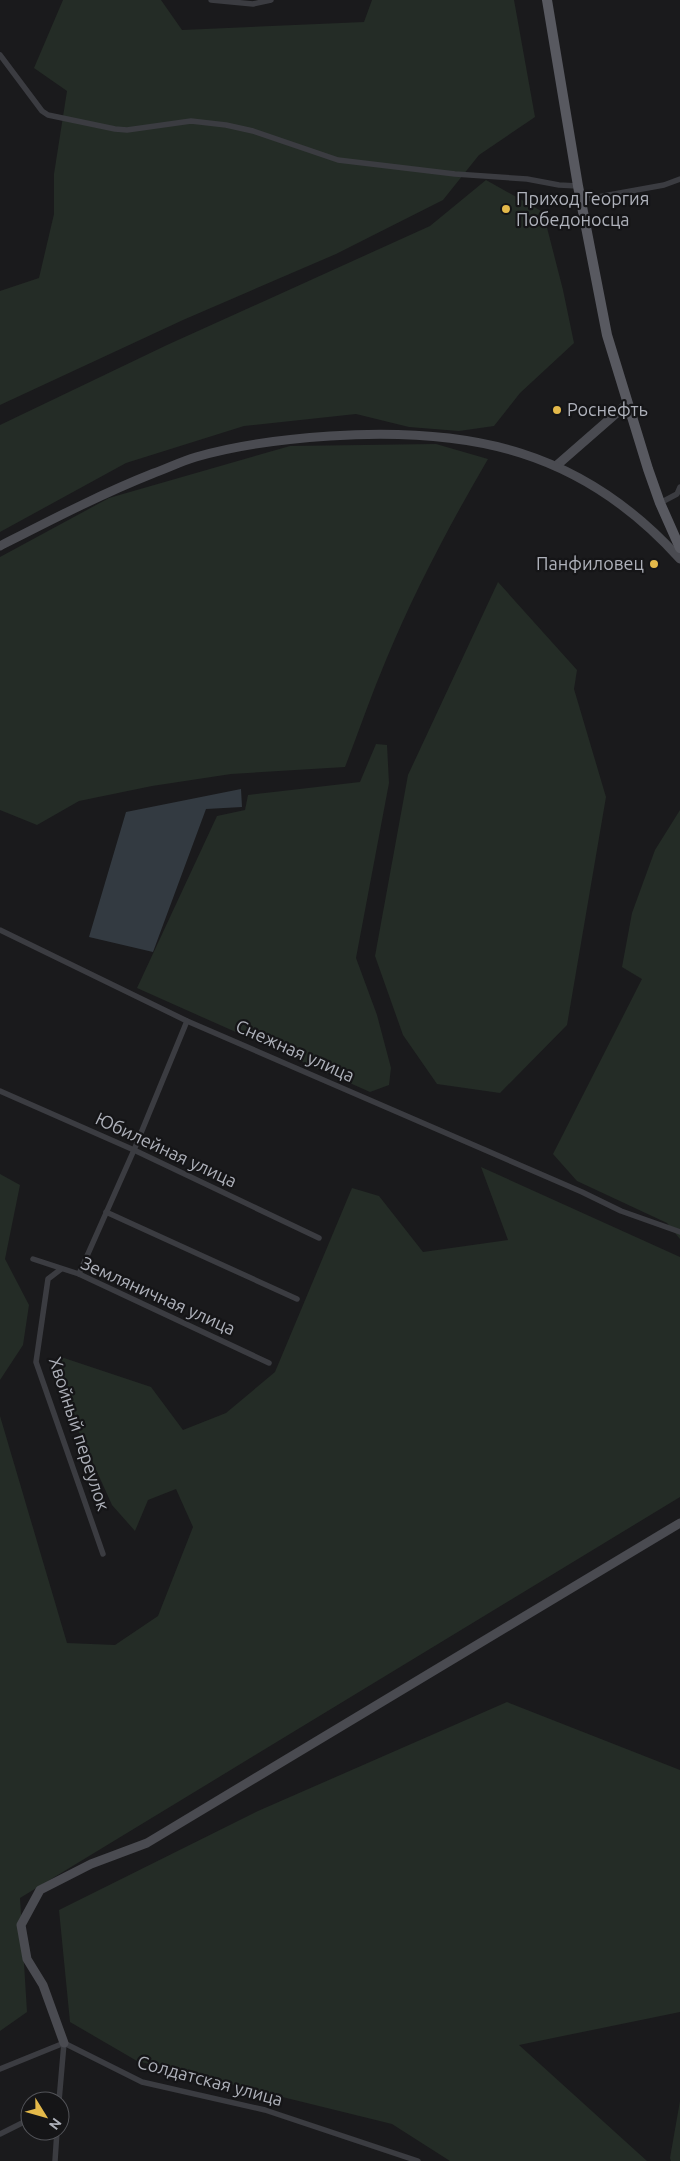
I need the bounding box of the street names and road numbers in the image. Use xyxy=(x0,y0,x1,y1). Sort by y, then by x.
street label: Снежная улица xyxy=(233,1015,358,1085)
street label: Юбилейная улица xyxy=(93,1108,240,1191)
street label: Земляничная улица xyxy=(78,1252,239,1338)
street label: Хвойный переулок xyxy=(46,1354,114,1513)
street label: Солдатская улица xyxy=(135,2051,285,2109)

